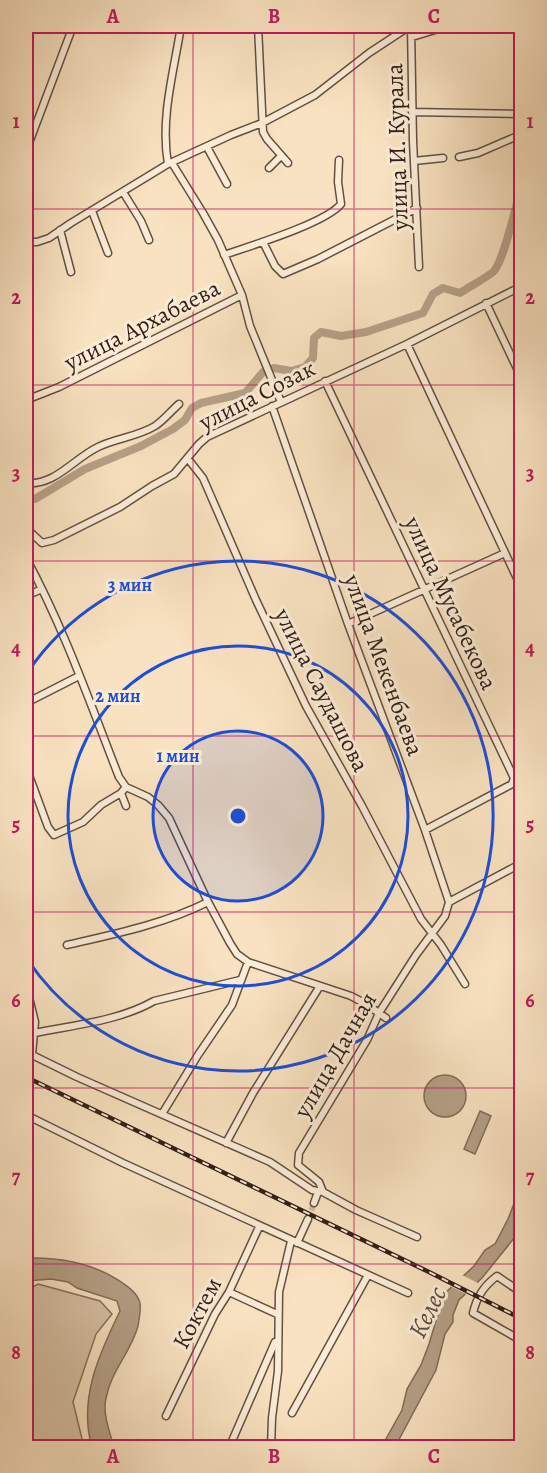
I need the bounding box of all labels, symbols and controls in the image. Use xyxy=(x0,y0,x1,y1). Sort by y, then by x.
text: A xyxy=(106,3,120,30)
text: B xyxy=(268,3,280,30)
text: C xyxy=(428,3,440,30)
street label: улица И. Курала xyxy=(378,63,416,232)
text: 1 xyxy=(12,108,20,135)
text: 1 xyxy=(526,108,534,135)
street label: улица Архабаева xyxy=(58,272,226,379)
text: 2 xyxy=(11,284,21,311)
text: 2 xyxy=(525,284,535,311)
street label: улица Созак xyxy=(192,352,321,438)
text: 3 xyxy=(12,460,20,487)
text: 3 xyxy=(526,460,534,487)
street label: улица Мусабекова xyxy=(396,510,505,695)
street label: улица Мекенбаева xyxy=(336,569,432,760)
text: 3 мин xyxy=(108,573,152,597)
street label: улица Саудашова xyxy=(267,602,377,777)
text: 4 xyxy=(11,635,21,662)
text: 4 xyxy=(525,635,535,662)
text: 2 мин xyxy=(95,684,141,708)
text: 1 мин xyxy=(156,744,200,768)
centre of rings xyxy=(228,806,248,826)
text: 5 xyxy=(12,811,20,838)
text: 5 xyxy=(526,811,534,838)
street label: улица Дачная xyxy=(286,986,384,1125)
text: 6 xyxy=(11,987,21,1014)
text: 6 xyxy=(525,987,535,1014)
text: 7 xyxy=(12,1163,21,1190)
text: 7 xyxy=(526,1163,535,1190)
street label: Коктем xyxy=(165,1272,229,1354)
water label: Келес xyxy=(400,1280,455,1344)
text: 8 xyxy=(11,1339,21,1366)
text: 8 xyxy=(525,1339,535,1366)
text: A xyxy=(106,1443,120,1470)
text: B xyxy=(268,1443,280,1470)
text: C xyxy=(428,1443,440,1470)

